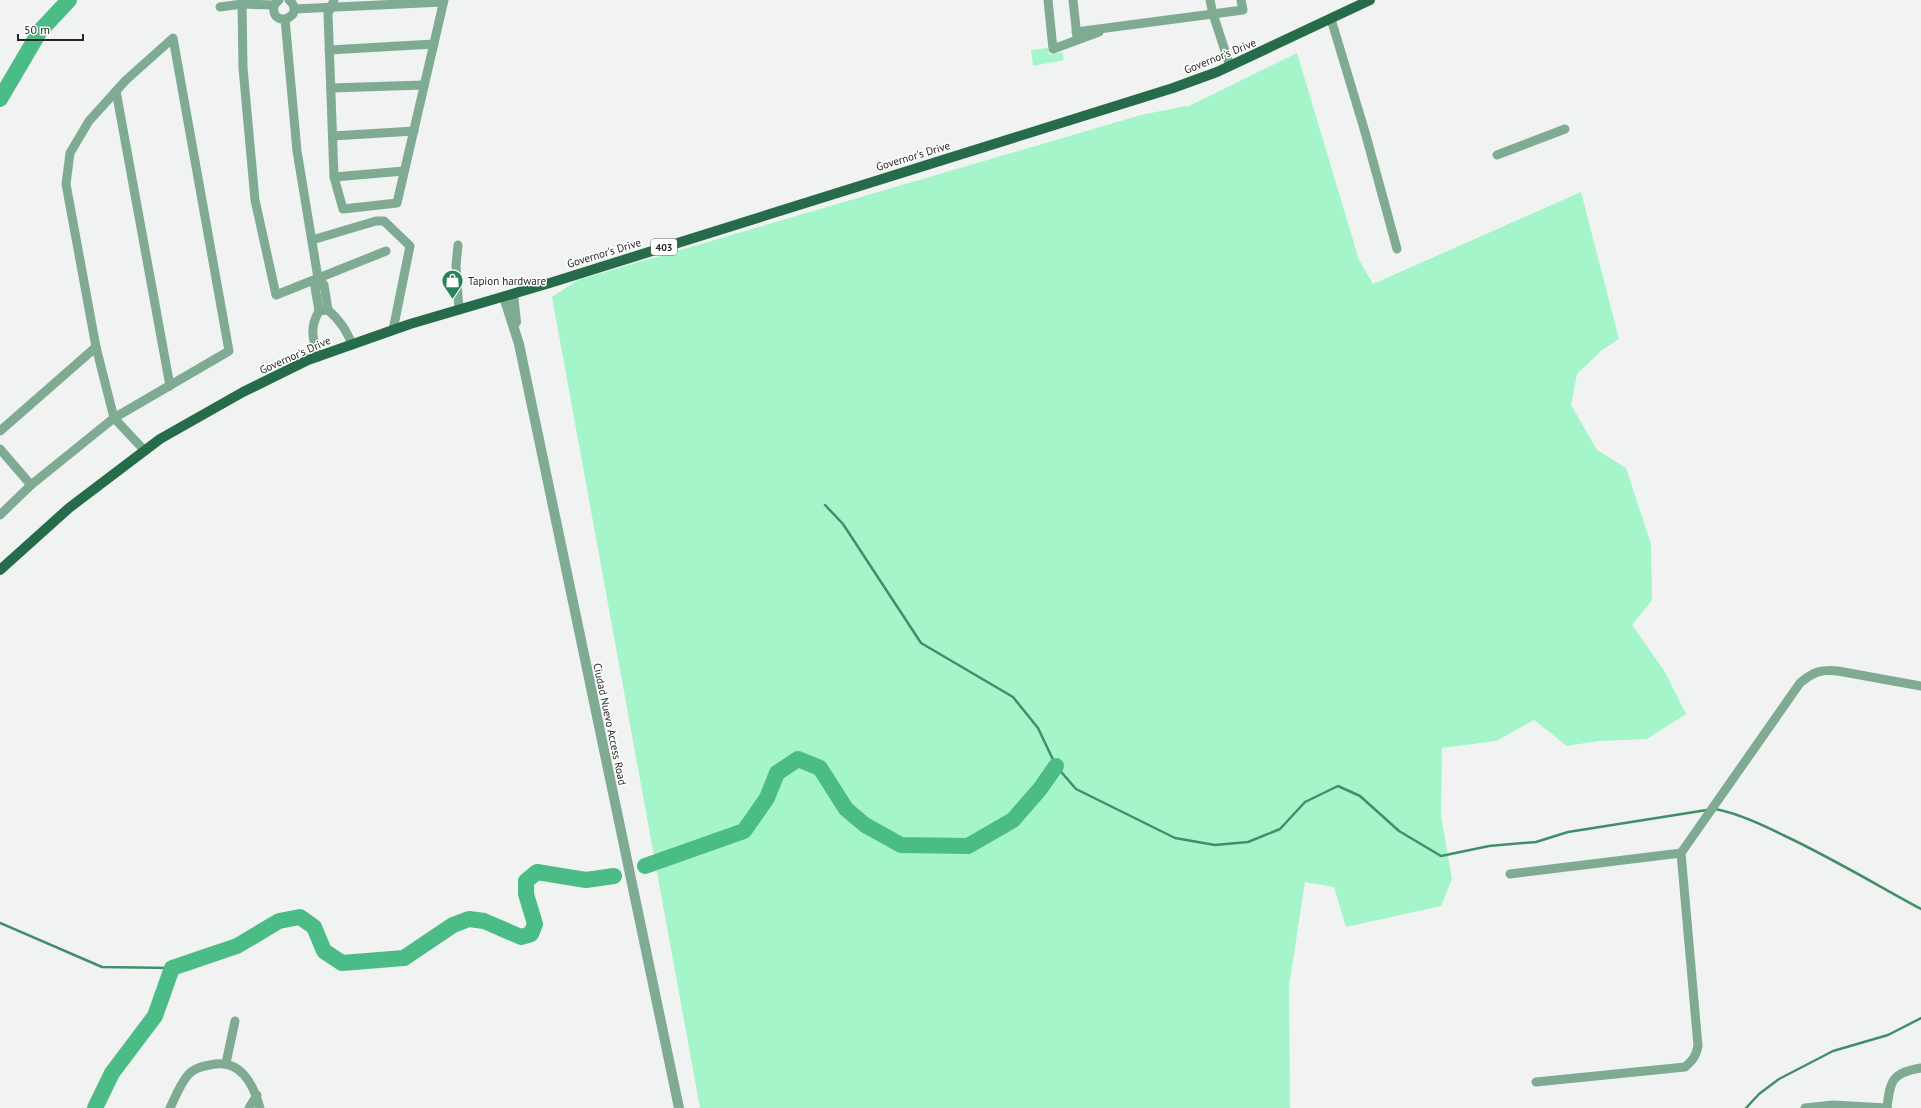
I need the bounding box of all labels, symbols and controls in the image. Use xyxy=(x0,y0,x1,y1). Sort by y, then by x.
scale bar xyxy=(18,16,83,42)
text: 50 m xyxy=(24,22,50,37)
street label: Governor's Drive xyxy=(1182,35,1259,77)
street label: Governor's Drive xyxy=(874,138,952,174)
street label: Governor's Drive xyxy=(565,235,643,271)
road number: 403 xyxy=(651,239,677,255)
shop icon: Tapion hardware xyxy=(439,268,465,301)
place label: Tapion hardware xyxy=(468,274,547,288)
street label: Governor's Drive xyxy=(257,333,333,377)
street label: Ciudad Nuevo Access Road xyxy=(590,662,630,786)

